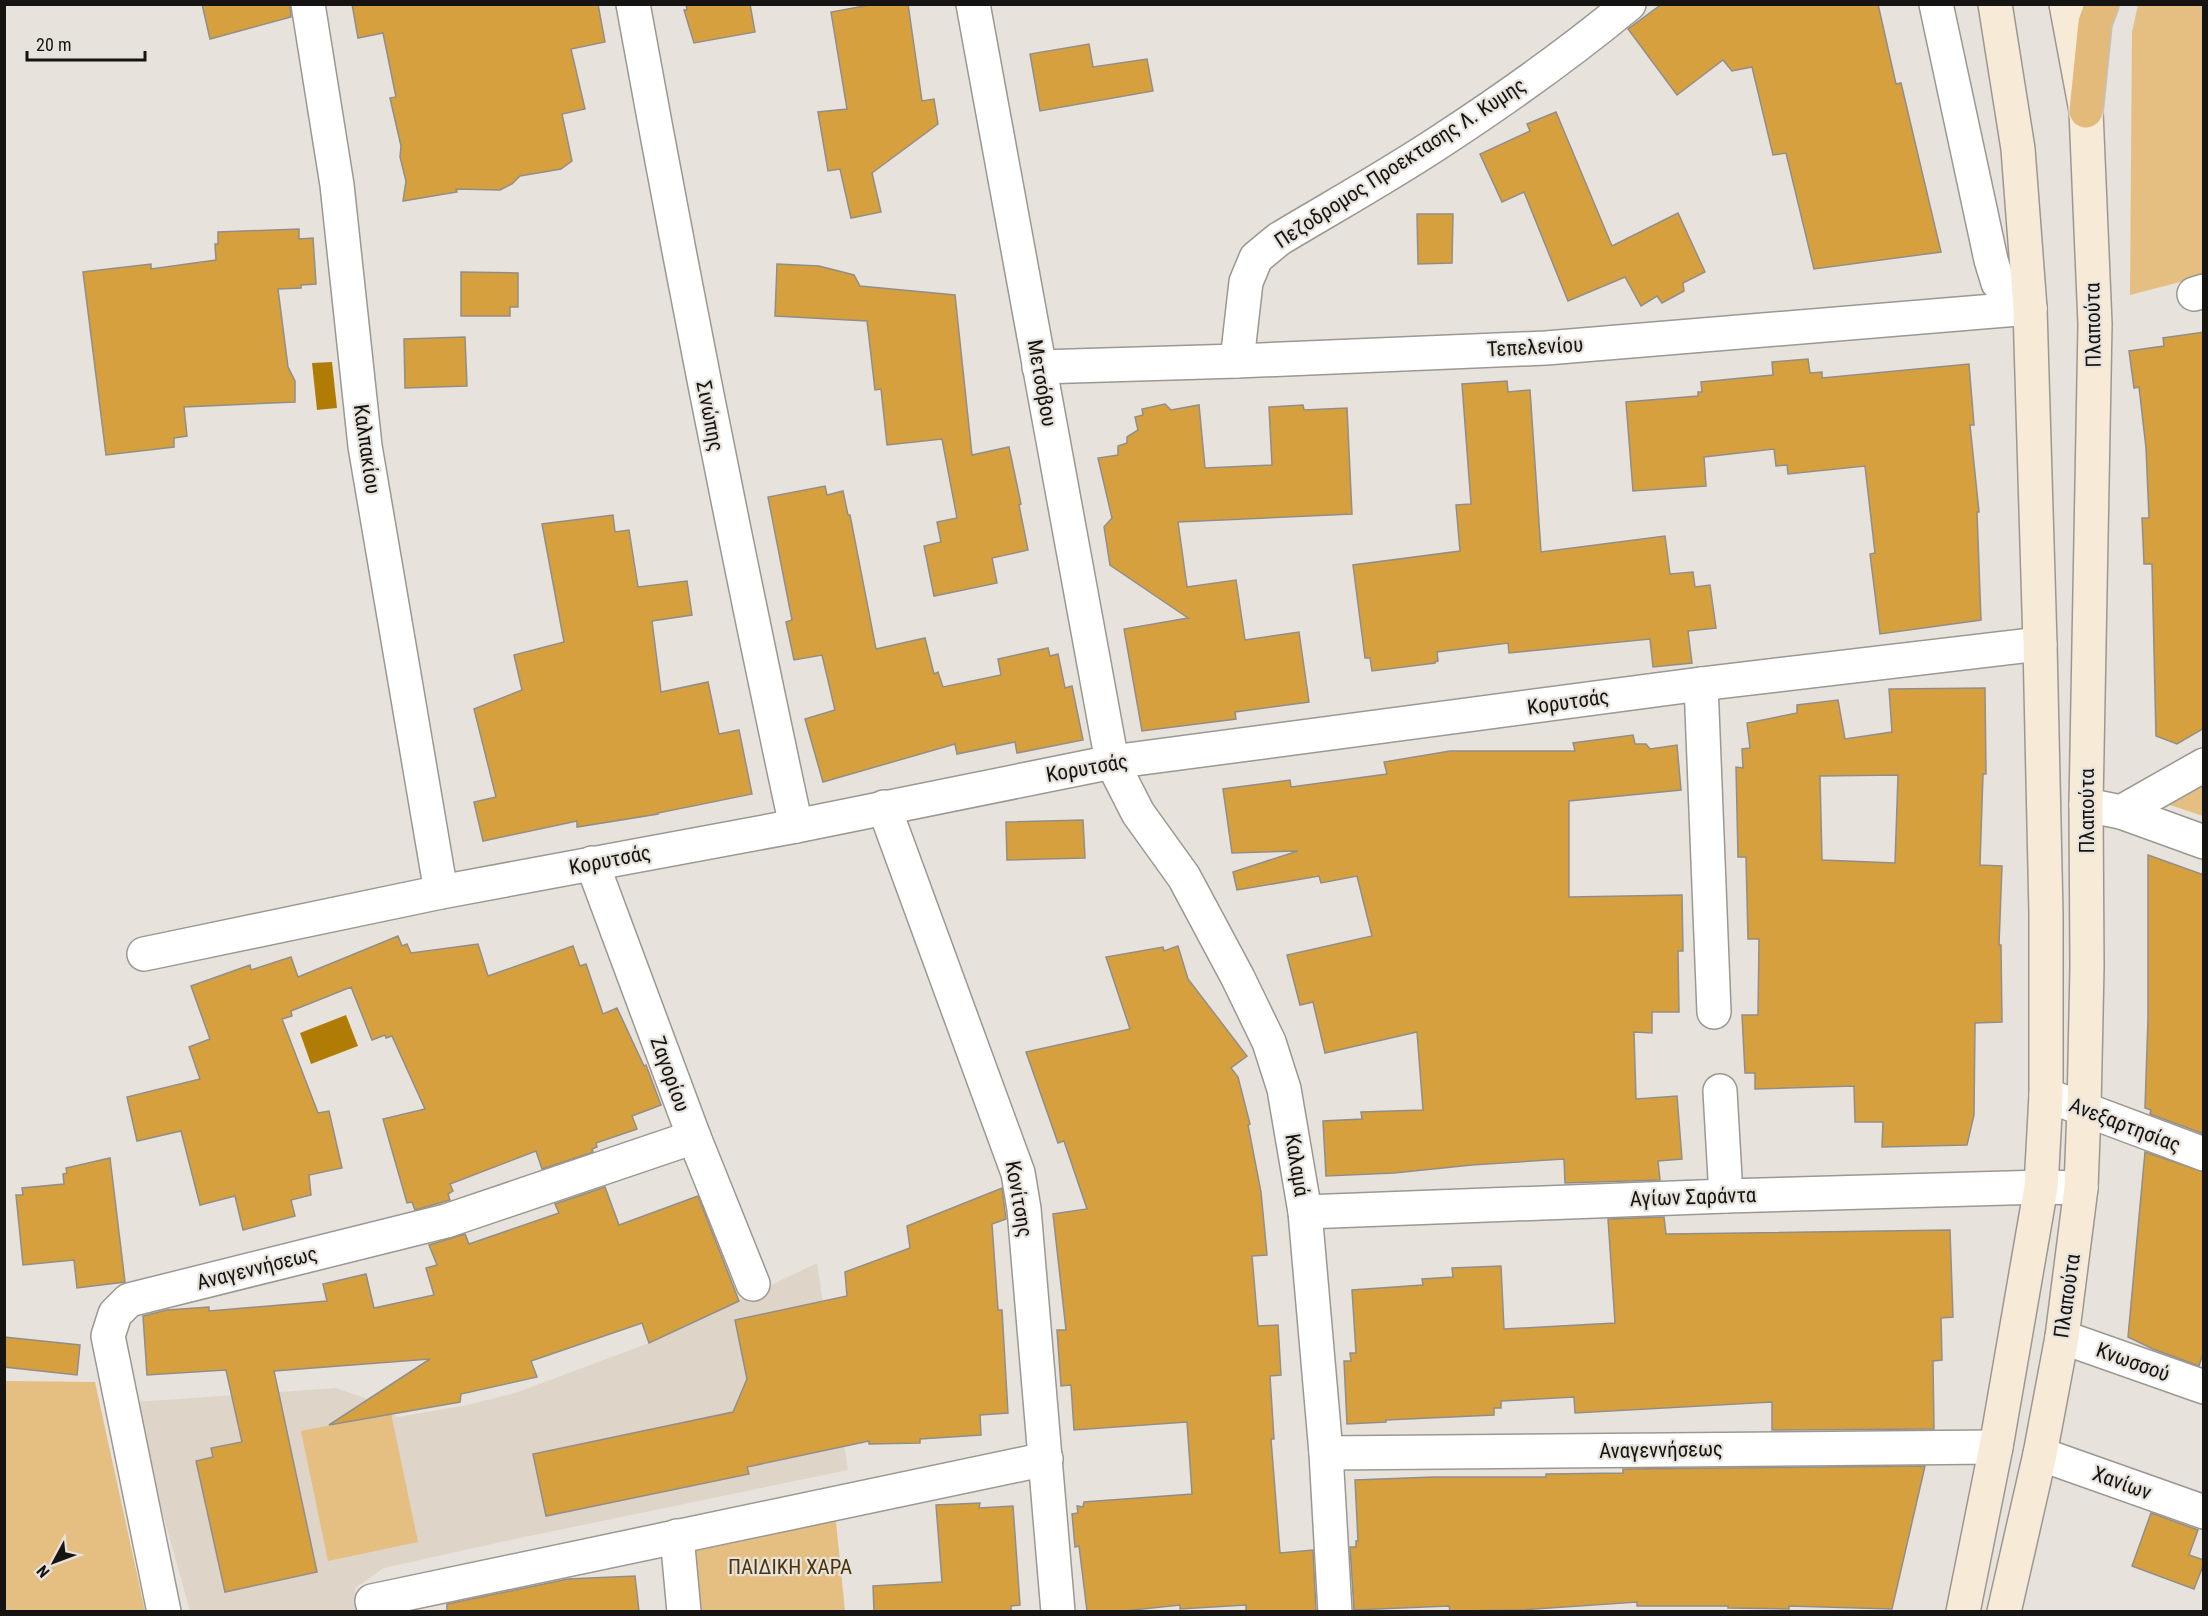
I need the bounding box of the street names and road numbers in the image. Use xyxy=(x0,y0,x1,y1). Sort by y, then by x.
street label: Πεζοδρομος Προεκτασης Λ. Κυμης xyxy=(1270,73,1530,253)
street label: Πλαπούτα xyxy=(2080,282,2106,368)
street label: Τεπελενίου xyxy=(1486,332,1584,362)
street label: Μετσόβου xyxy=(1023,338,1061,428)
street label: Σινώπης xyxy=(691,379,729,453)
street label: Καλπακίου xyxy=(349,403,385,495)
street label: Κορυτσάς xyxy=(1525,684,1611,720)
street label: Κορυτσάς xyxy=(1044,749,1130,787)
street label: Πλαπούτα xyxy=(2075,768,2099,854)
street label: Κορυτσάς xyxy=(567,840,653,880)
street label: Ζαγορίου xyxy=(645,1033,695,1115)
street label: Ανεξαρτησίας xyxy=(2066,1093,2184,1157)
street label: Καλαμά xyxy=(1280,1132,1314,1199)
street label: Κονίτσης xyxy=(1000,1159,1038,1239)
street label: Αγίων Σαράντα xyxy=(1629,1183,1757,1211)
street label: Αναγεννήσεως xyxy=(194,1241,320,1295)
street label: Πλαπούτα xyxy=(2049,1252,2085,1340)
street label: Κνωσσού xyxy=(2093,1338,2173,1386)
street label: Αναγεννήσεως xyxy=(1599,1437,1723,1463)
street label: Χανίων xyxy=(2089,1461,2155,1505)

